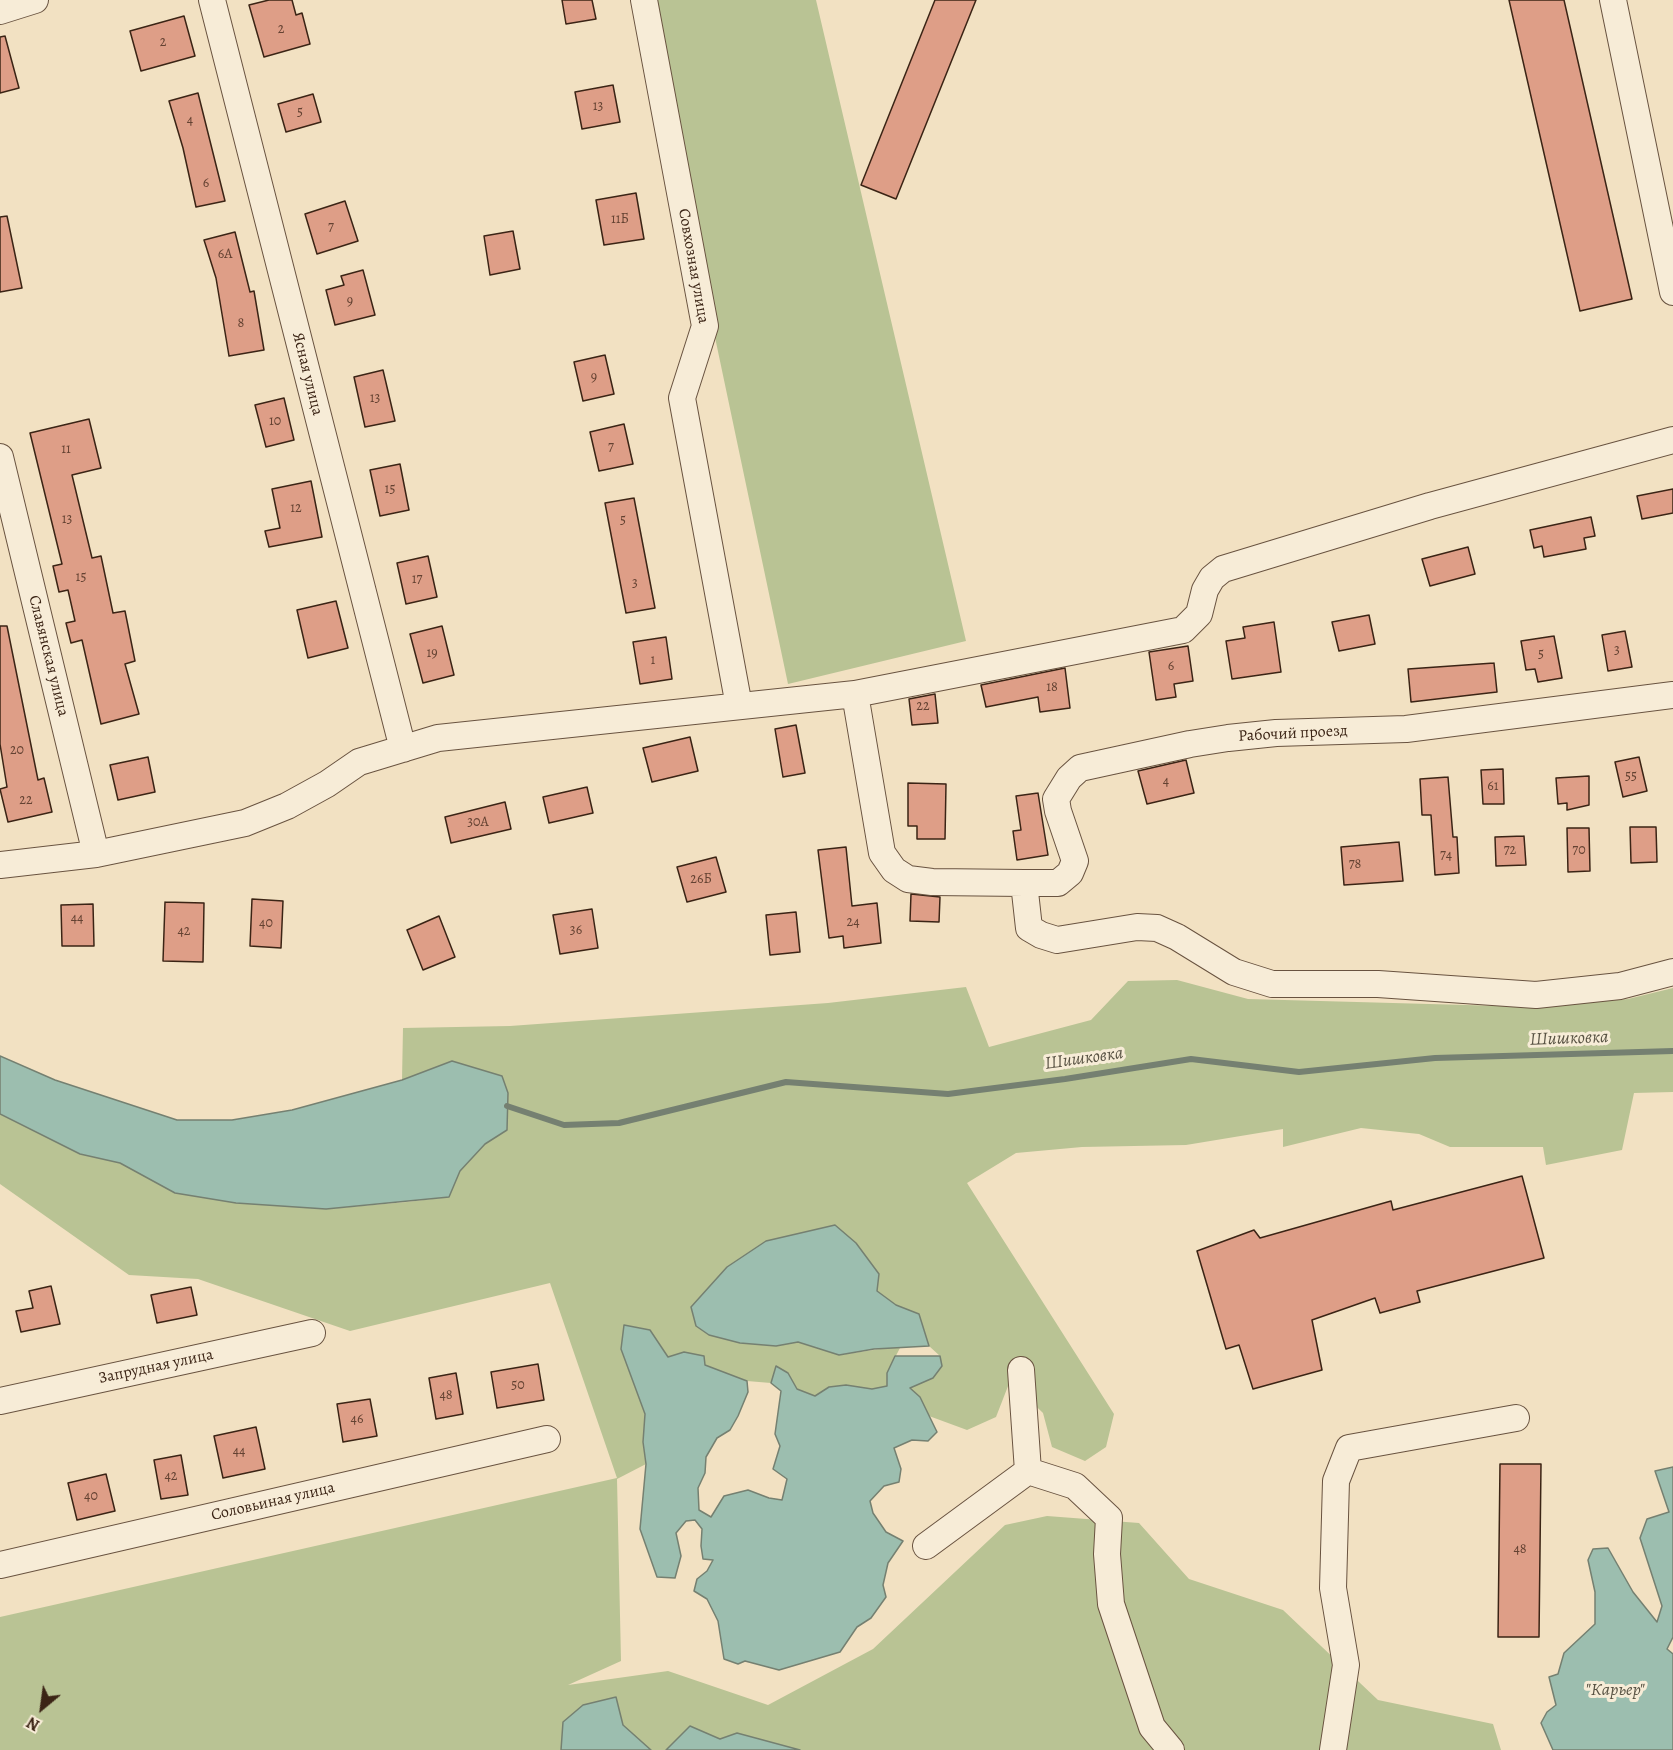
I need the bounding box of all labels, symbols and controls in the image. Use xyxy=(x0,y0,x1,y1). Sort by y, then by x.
house number: 2 xyxy=(278,22,284,38)
house number: 2 xyxy=(160,35,166,51)
house number: 13 xyxy=(593,99,603,115)
house number: 5 xyxy=(297,105,303,121)
house number: 4 xyxy=(187,113,193,129)
house number: 6 xyxy=(203,176,209,192)
street label: Совхозная улица xyxy=(673,207,713,325)
house number: 11Б xyxy=(611,212,629,228)
house number: 7 xyxy=(328,220,334,236)
house number: 6А xyxy=(218,247,232,263)
house number: 9 xyxy=(347,294,353,310)
house number: 8 xyxy=(238,316,244,332)
street label: Ясная улица xyxy=(287,331,327,417)
house number: 9 xyxy=(591,370,597,386)
house number: 13 xyxy=(370,391,380,407)
house number: 10 xyxy=(269,414,281,430)
house number: 7 xyxy=(608,440,614,456)
house number: 11 xyxy=(61,442,71,458)
house number: 15 xyxy=(385,482,395,498)
house number: 12 xyxy=(290,501,302,517)
house number: 13 xyxy=(62,512,72,528)
house number: 5 xyxy=(620,513,626,529)
house number: 15 xyxy=(76,570,86,586)
house number: 17 xyxy=(412,572,422,588)
house number: 3 xyxy=(632,576,638,592)
street label: Славянская улица xyxy=(24,594,72,718)
house number: 3 xyxy=(1614,643,1620,659)
house number: 19 xyxy=(426,646,438,662)
house number: 5 xyxy=(1538,647,1544,663)
house number: 1 xyxy=(651,653,655,669)
house number: 6 xyxy=(1168,659,1174,675)
house number: 18 xyxy=(1046,680,1058,696)
house number: 22 xyxy=(916,699,930,715)
street label: Рабочий проезд xyxy=(1238,722,1348,746)
house number: 20 xyxy=(10,743,24,759)
house number: 55 xyxy=(1625,769,1637,785)
house number: 4 xyxy=(1163,774,1169,790)
house number: 61 xyxy=(1487,779,1499,795)
house number: 22 xyxy=(19,793,33,809)
house number: 30А xyxy=(467,815,489,831)
house number: 72 xyxy=(1504,843,1516,859)
house number: 70 xyxy=(1572,843,1586,859)
house number: 74 xyxy=(1440,848,1452,864)
house number: 78 xyxy=(1349,857,1361,873)
house number: 26Б xyxy=(690,872,712,888)
house number: 44 xyxy=(71,911,83,927)
house number: 24 xyxy=(847,915,859,931)
house number: 40 xyxy=(259,916,273,932)
house number: 36 xyxy=(570,923,582,939)
house number: 42 xyxy=(178,924,190,940)
water label: Шишковка xyxy=(1529,1027,1609,1051)
water label: Шишковка xyxy=(1043,1043,1125,1075)
street label: Запрудная улица xyxy=(97,1345,215,1389)
house number: 50 xyxy=(511,1378,525,1394)
house number: 48 xyxy=(439,1388,453,1404)
house number: 46 xyxy=(351,1412,363,1428)
house number: 44 xyxy=(233,1444,245,1460)
house number: 42 xyxy=(165,1469,177,1485)
street label: Соловьиная улица xyxy=(209,1478,337,1526)
house number: 40 xyxy=(84,1489,98,1505)
house number: 48 xyxy=(1513,1542,1527,1558)
north arrow xyxy=(12,1678,72,1738)
water label: "Карьер" xyxy=(1585,1680,1645,1702)
text: N xyxy=(23,1711,44,1736)

